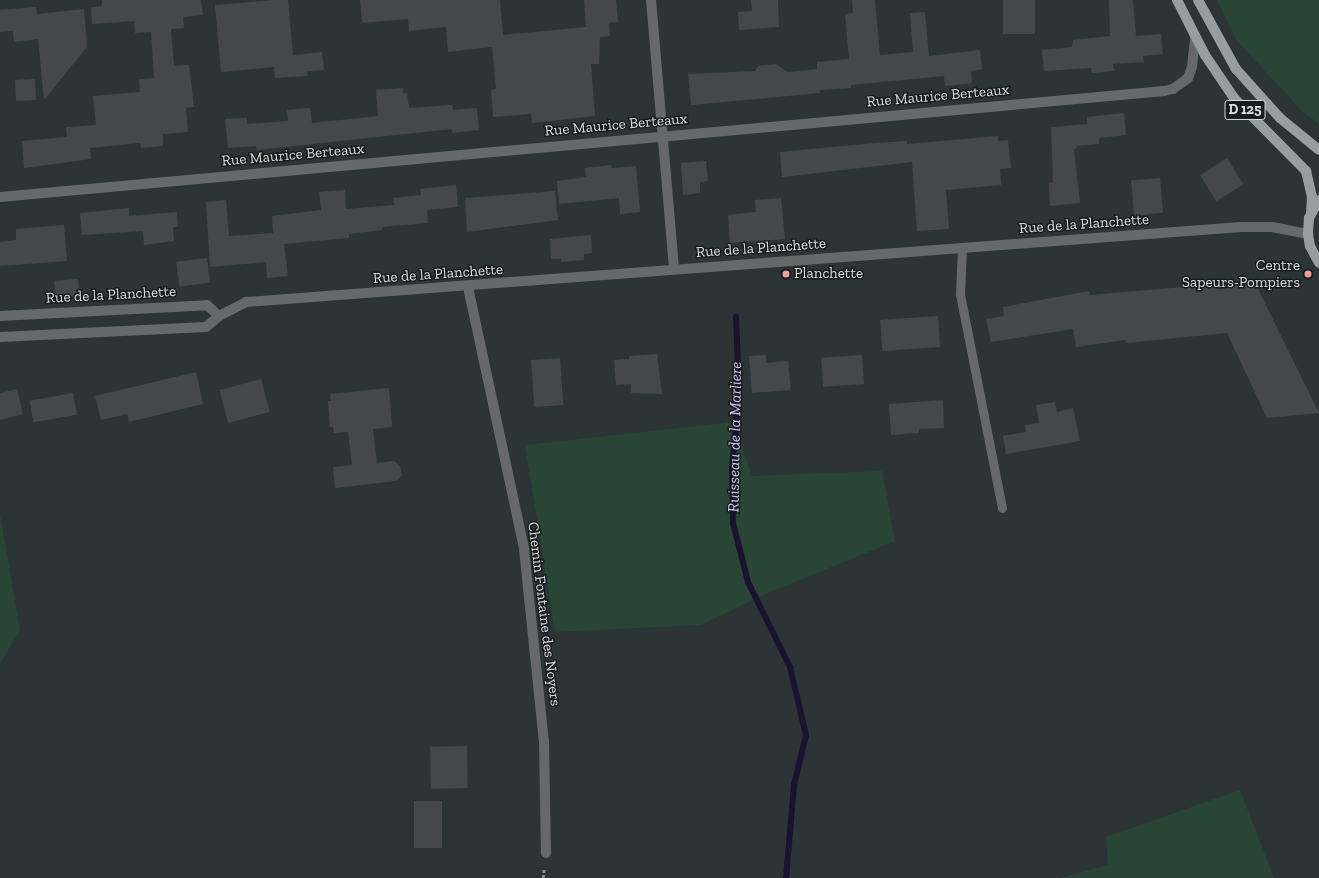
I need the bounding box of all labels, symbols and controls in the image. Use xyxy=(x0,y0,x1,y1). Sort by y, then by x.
street label: Rue Maurice Berteaux xyxy=(866,81,1010,111)
road number: D 125 xyxy=(1224,98,1266,122)
street label: Rue Maurice Berteaux xyxy=(544,110,688,140)
street label: Rue Maurice Berteaux xyxy=(221,140,365,170)
street label: Rue de la Planchette xyxy=(1018,210,1150,238)
street label: Rue de la Planchette xyxy=(695,234,827,262)
place label: Centre Sapeurs-Pompiers xyxy=(1182,256,1300,291)
street label: Rue de la Planchette xyxy=(372,260,504,288)
place label: Planchette xyxy=(794,265,863,283)
marker: Planchette xyxy=(781,269,791,279)
marker: Centre Sapeurs-Pompiers xyxy=(1303,269,1313,279)
street label: Rue de la Planchette xyxy=(45,283,177,307)
water label: Ruisseau de la Marliere xyxy=(724,362,746,512)
street label: Chemin Fontaine des Noyers xyxy=(524,521,564,707)

